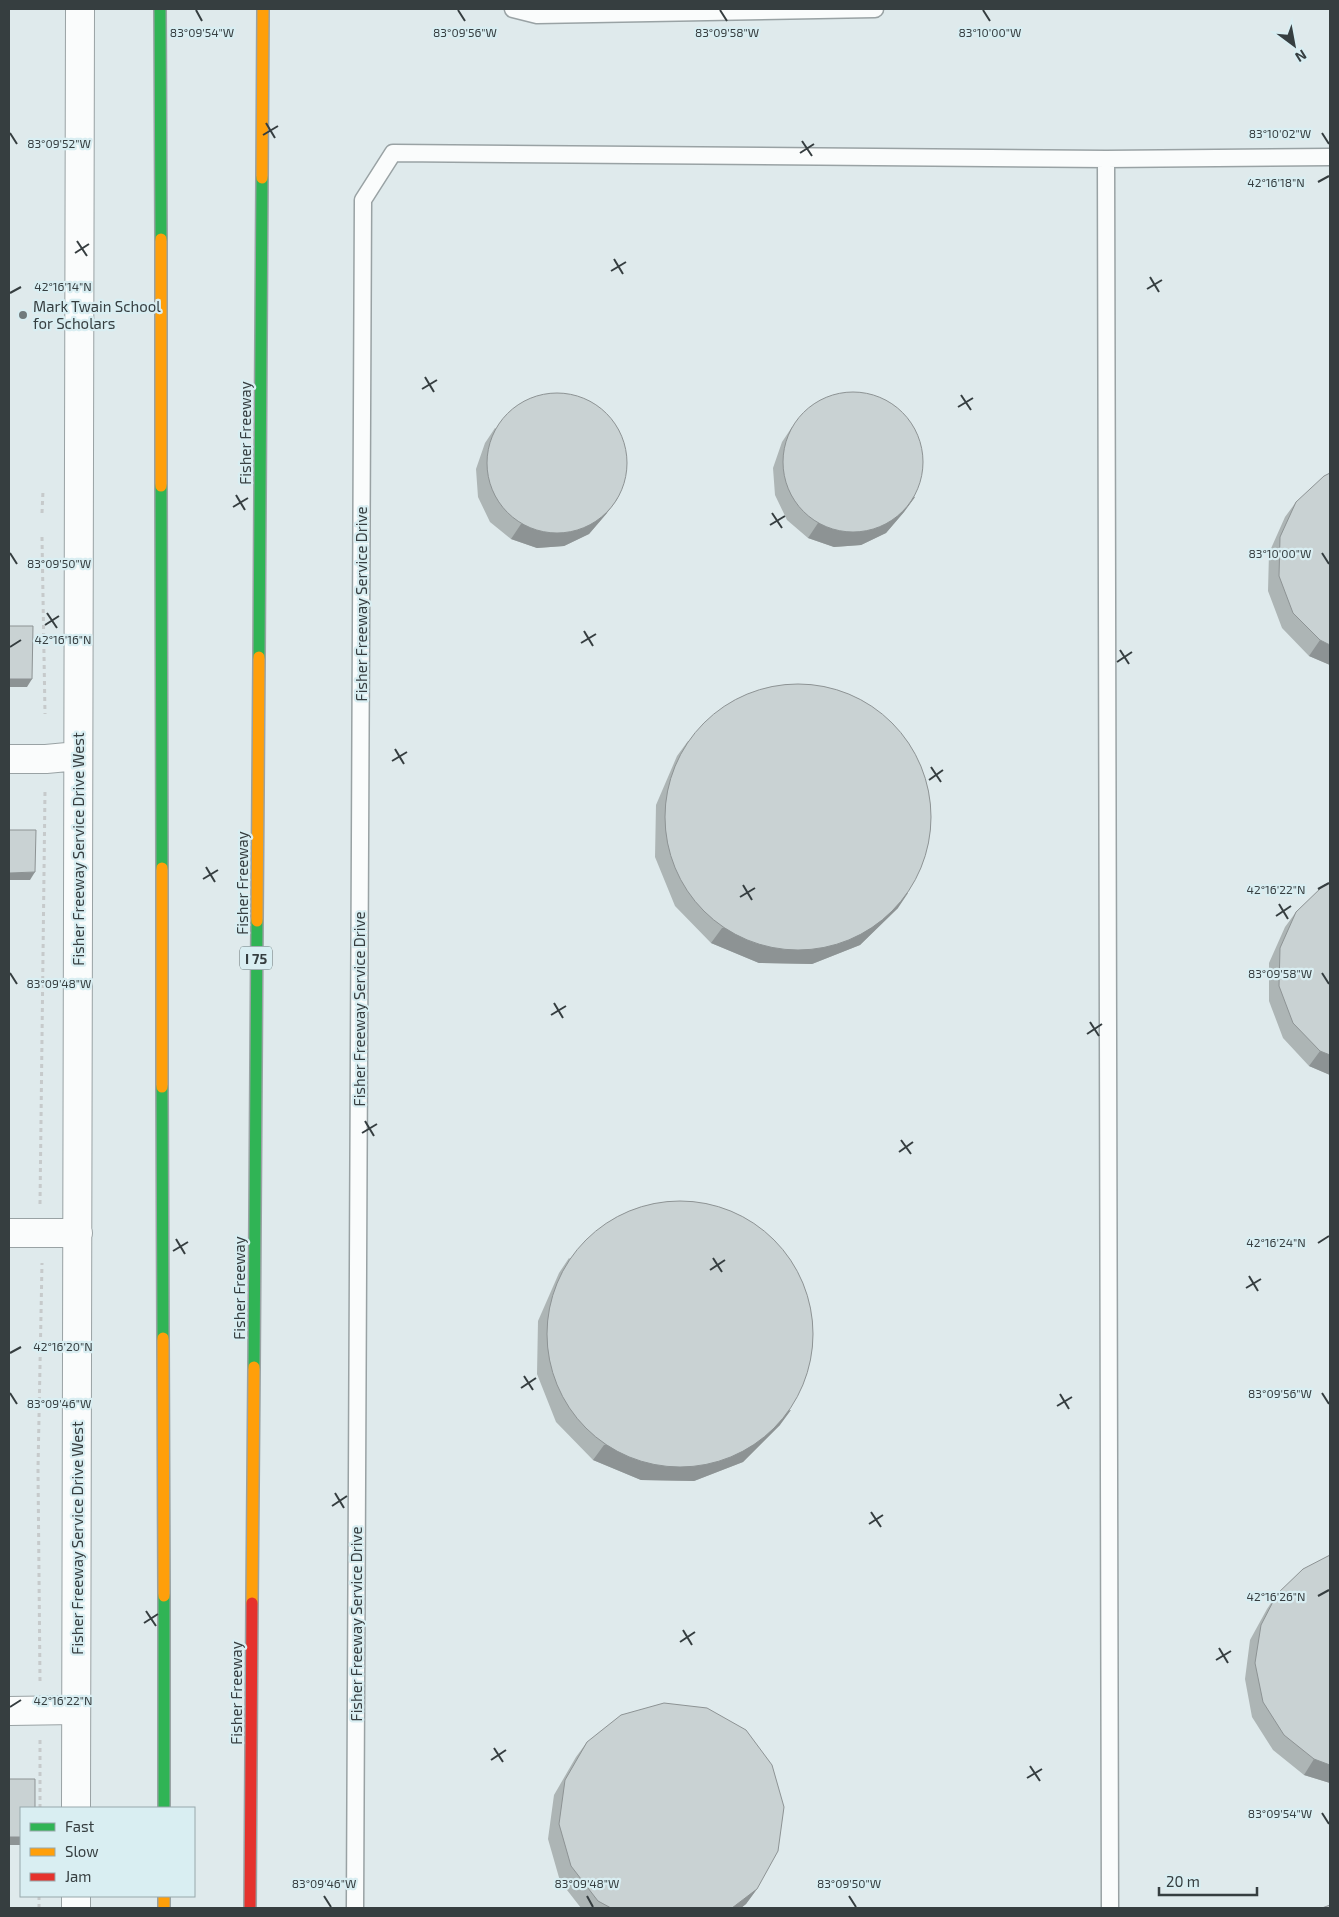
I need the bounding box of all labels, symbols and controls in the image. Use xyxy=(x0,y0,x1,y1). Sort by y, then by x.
north arrow xyxy=(1269,20,1319,70)
text: 83°09'54"W xyxy=(170,25,234,39)
text: 83°09'56"W xyxy=(433,25,497,39)
text: 83°09'58"W xyxy=(695,25,759,39)
text: 83°10'00"W xyxy=(959,25,1021,39)
text: N xyxy=(1292,47,1310,66)
text: 83°10'02"W xyxy=(1249,126,1311,140)
text: 83°09'52"W xyxy=(27,136,91,150)
text: 42°16'18"N xyxy=(1247,175,1305,189)
text: 42°16'14"N xyxy=(34,279,92,293)
place label: Mark Twain School for Scholars xyxy=(33,297,161,332)
marker: Mark Twain School for Scholars xyxy=(17,309,29,321)
street label: Fisher Freeway xyxy=(236,381,254,485)
street label: Fisher Freeway Service Drive xyxy=(352,507,370,701)
text: 83°10'00"W xyxy=(1249,546,1311,560)
text: 83°09'50"W xyxy=(27,556,91,570)
text: 42°16'16"N xyxy=(35,632,91,646)
street label: Fisher Freeway Service Drive West xyxy=(69,732,87,966)
street label: Fisher Freeway xyxy=(233,831,251,935)
text: 42°16'22"N xyxy=(1247,882,1305,896)
street label: Fisher Freeway Service Drive xyxy=(350,912,368,1106)
road number: I 75 xyxy=(240,946,272,970)
text: 83°09'58"W xyxy=(1248,966,1312,980)
text: 83°09'48"W xyxy=(27,976,91,990)
text: 42°16'24"N xyxy=(1246,1235,1306,1249)
street label: Fisher Freeway xyxy=(230,1236,248,1340)
text: 42°16'20"N xyxy=(33,1339,93,1353)
text: 83°09'56"W xyxy=(1248,1386,1312,1400)
text: 83°09'46"W xyxy=(27,1396,91,1410)
street label: Fisher Freeway Service Drive West xyxy=(68,1421,86,1655)
street label: Fisher Freeway Service Drive xyxy=(347,1527,365,1721)
text: 42°16'26"N xyxy=(1247,1589,1305,1603)
street label: Fisher Freeway xyxy=(227,1641,245,1745)
text: 42°16'22"N xyxy=(34,1693,92,1707)
text: 83°09'54"W xyxy=(1248,1806,1312,1820)
legend xyxy=(20,1807,195,1897)
text: Fast xyxy=(65,1817,95,1835)
text: Slow xyxy=(65,1842,99,1860)
scale bar xyxy=(1159,1864,1256,1896)
text: Jam xyxy=(65,1867,91,1885)
text: 20 m xyxy=(1166,1872,1200,1890)
text: 83°09'46"W xyxy=(292,1876,356,1890)
text: 83°09'48"W xyxy=(555,1876,619,1890)
text: 83°09'50"W xyxy=(817,1876,881,1890)

